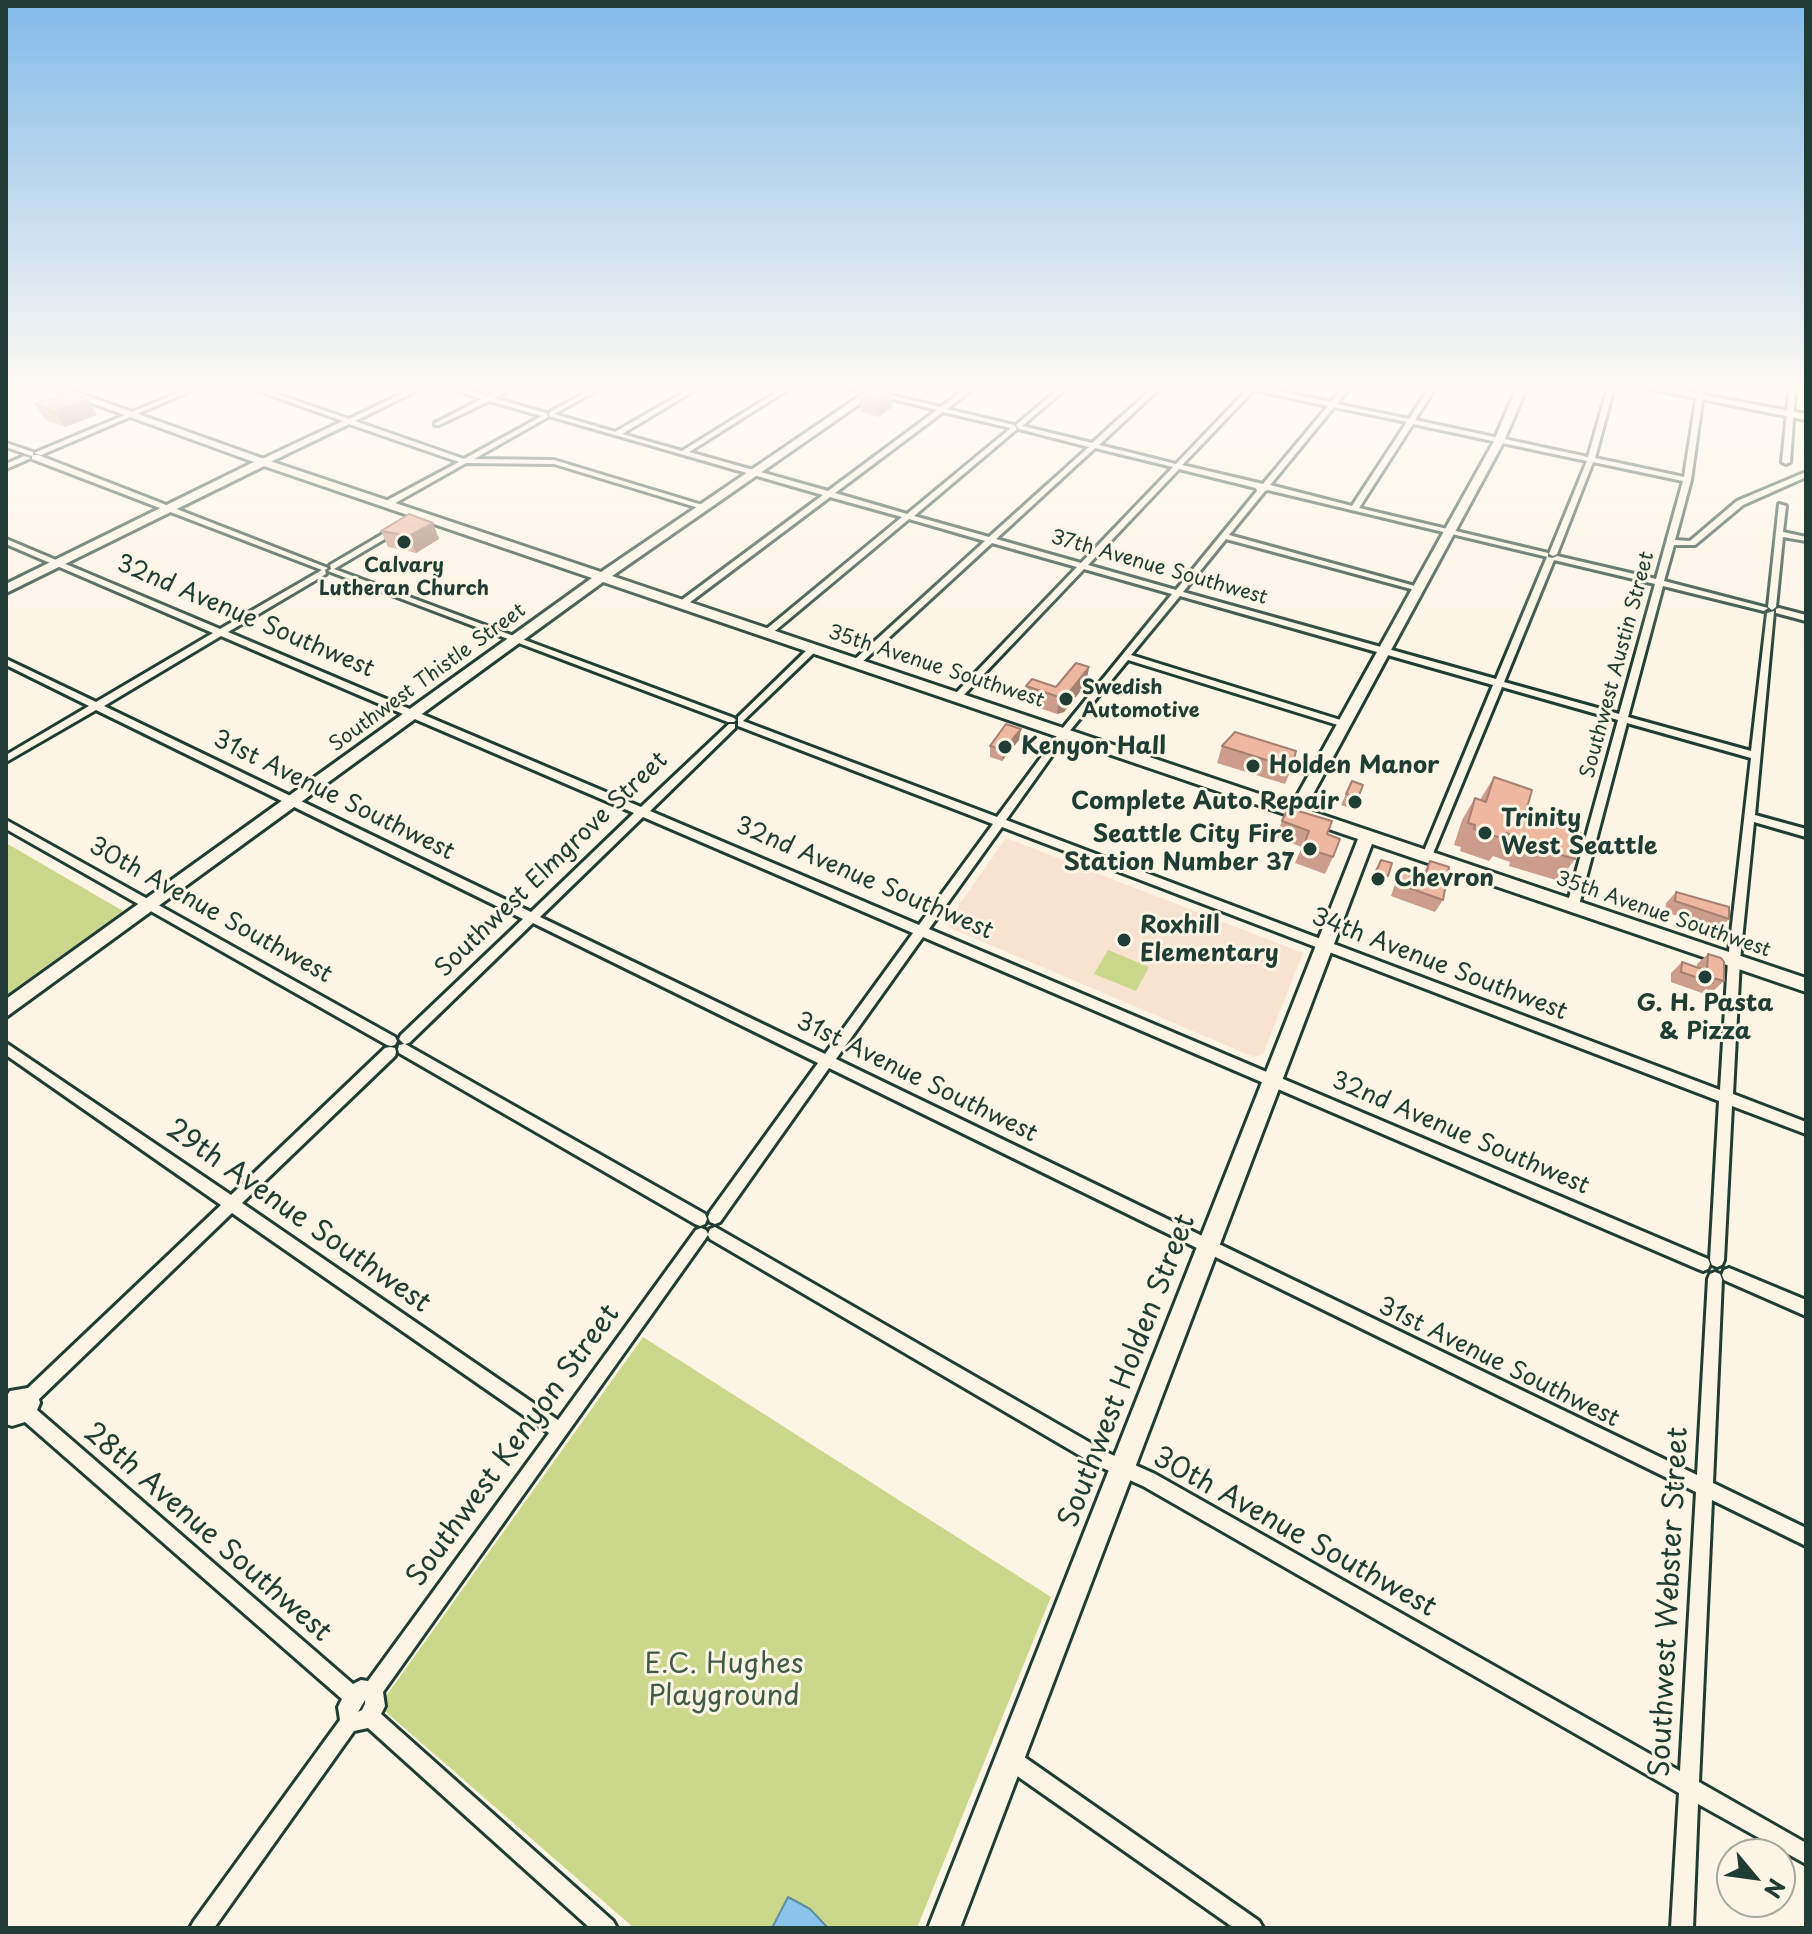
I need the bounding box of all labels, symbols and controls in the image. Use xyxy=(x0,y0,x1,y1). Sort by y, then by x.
street label: 37th Avenue Southwest xyxy=(1048,526,1270,610)
marker: Calvary Lutheran Church xyxy=(395,533,413,551)
street label: Southwest Austin Street xyxy=(1576,549,1660,781)
street label: 32nd Avenue Southwest xyxy=(112,550,378,684)
place label: Calvary Lutheran Church xyxy=(319,554,489,601)
street label: Southwest Thistle Street xyxy=(325,599,531,757)
street label: 35th Avenue Southwest xyxy=(825,621,1047,713)
place label: Swedish Automotive xyxy=(1082,676,1200,723)
marker: Swedish Automotive xyxy=(1057,690,1075,708)
street label: 31st Avenue Southwest xyxy=(207,725,459,867)
place label: Kenyon Hall xyxy=(1021,733,1166,761)
marker: Kenyon Hall xyxy=(996,738,1014,756)
street label: Southwest Elmgrove Street xyxy=(430,746,674,984)
place label: Holden Manor xyxy=(1269,752,1439,780)
marker: Holden Manor xyxy=(1244,757,1262,775)
place label: Complete Auto Repair xyxy=(1071,788,1339,816)
marker: Complete Auto Repair xyxy=(1346,793,1364,811)
place label: Trinity West Seattle xyxy=(1501,805,1658,861)
street label: 32nd Avenue Southwest xyxy=(731,812,997,946)
place label: Seattle City Fire Station Number 37 xyxy=(1064,821,1294,877)
marker: Trinity West Seattle xyxy=(1476,824,1494,842)
street label: 30th Avenue Southwest xyxy=(83,832,337,990)
marker: Seattle City Fire Station Number 37 xyxy=(1301,840,1319,858)
place label: Chevron xyxy=(1394,865,1494,893)
street label: 35th Avenue Southwest xyxy=(1552,867,1774,963)
marker: Chevron xyxy=(1369,870,1387,888)
street label: 34th Avenue Southwest xyxy=(1307,903,1571,1027)
place label: Roxhill Elementary xyxy=(1140,912,1279,968)
marker: Roxhill Elementary xyxy=(1115,931,1133,949)
marker: G. H. Pasta & Pizza xyxy=(1696,968,1714,986)
place label: G. H. Pasta & Pizza xyxy=(1636,990,1774,1046)
street label: 31st Avenue Southwest xyxy=(790,1007,1042,1149)
street label: 32nd Avenue Southwest xyxy=(1327,1067,1593,1201)
street label: 29th Avenue Southwest xyxy=(160,1113,436,1321)
street label: Southwest Holden Street xyxy=(1053,1210,1203,1532)
street label: 31st Avenue Southwest xyxy=(1372,1292,1624,1434)
street label: Southwest Kenyon Street xyxy=(400,1299,628,1593)
street label: 28th Avenue Southwest xyxy=(76,1416,338,1650)
street label: Southwest Webster Street xyxy=(1644,1426,1696,1778)
street label: 30th Avenue Southwest xyxy=(1146,1441,1442,1625)
park label: E.C. Hughes Playground xyxy=(644,1648,804,1714)
north arrow xyxy=(1716,1838,1796,1918)
text: N xyxy=(1757,1873,1794,1905)

